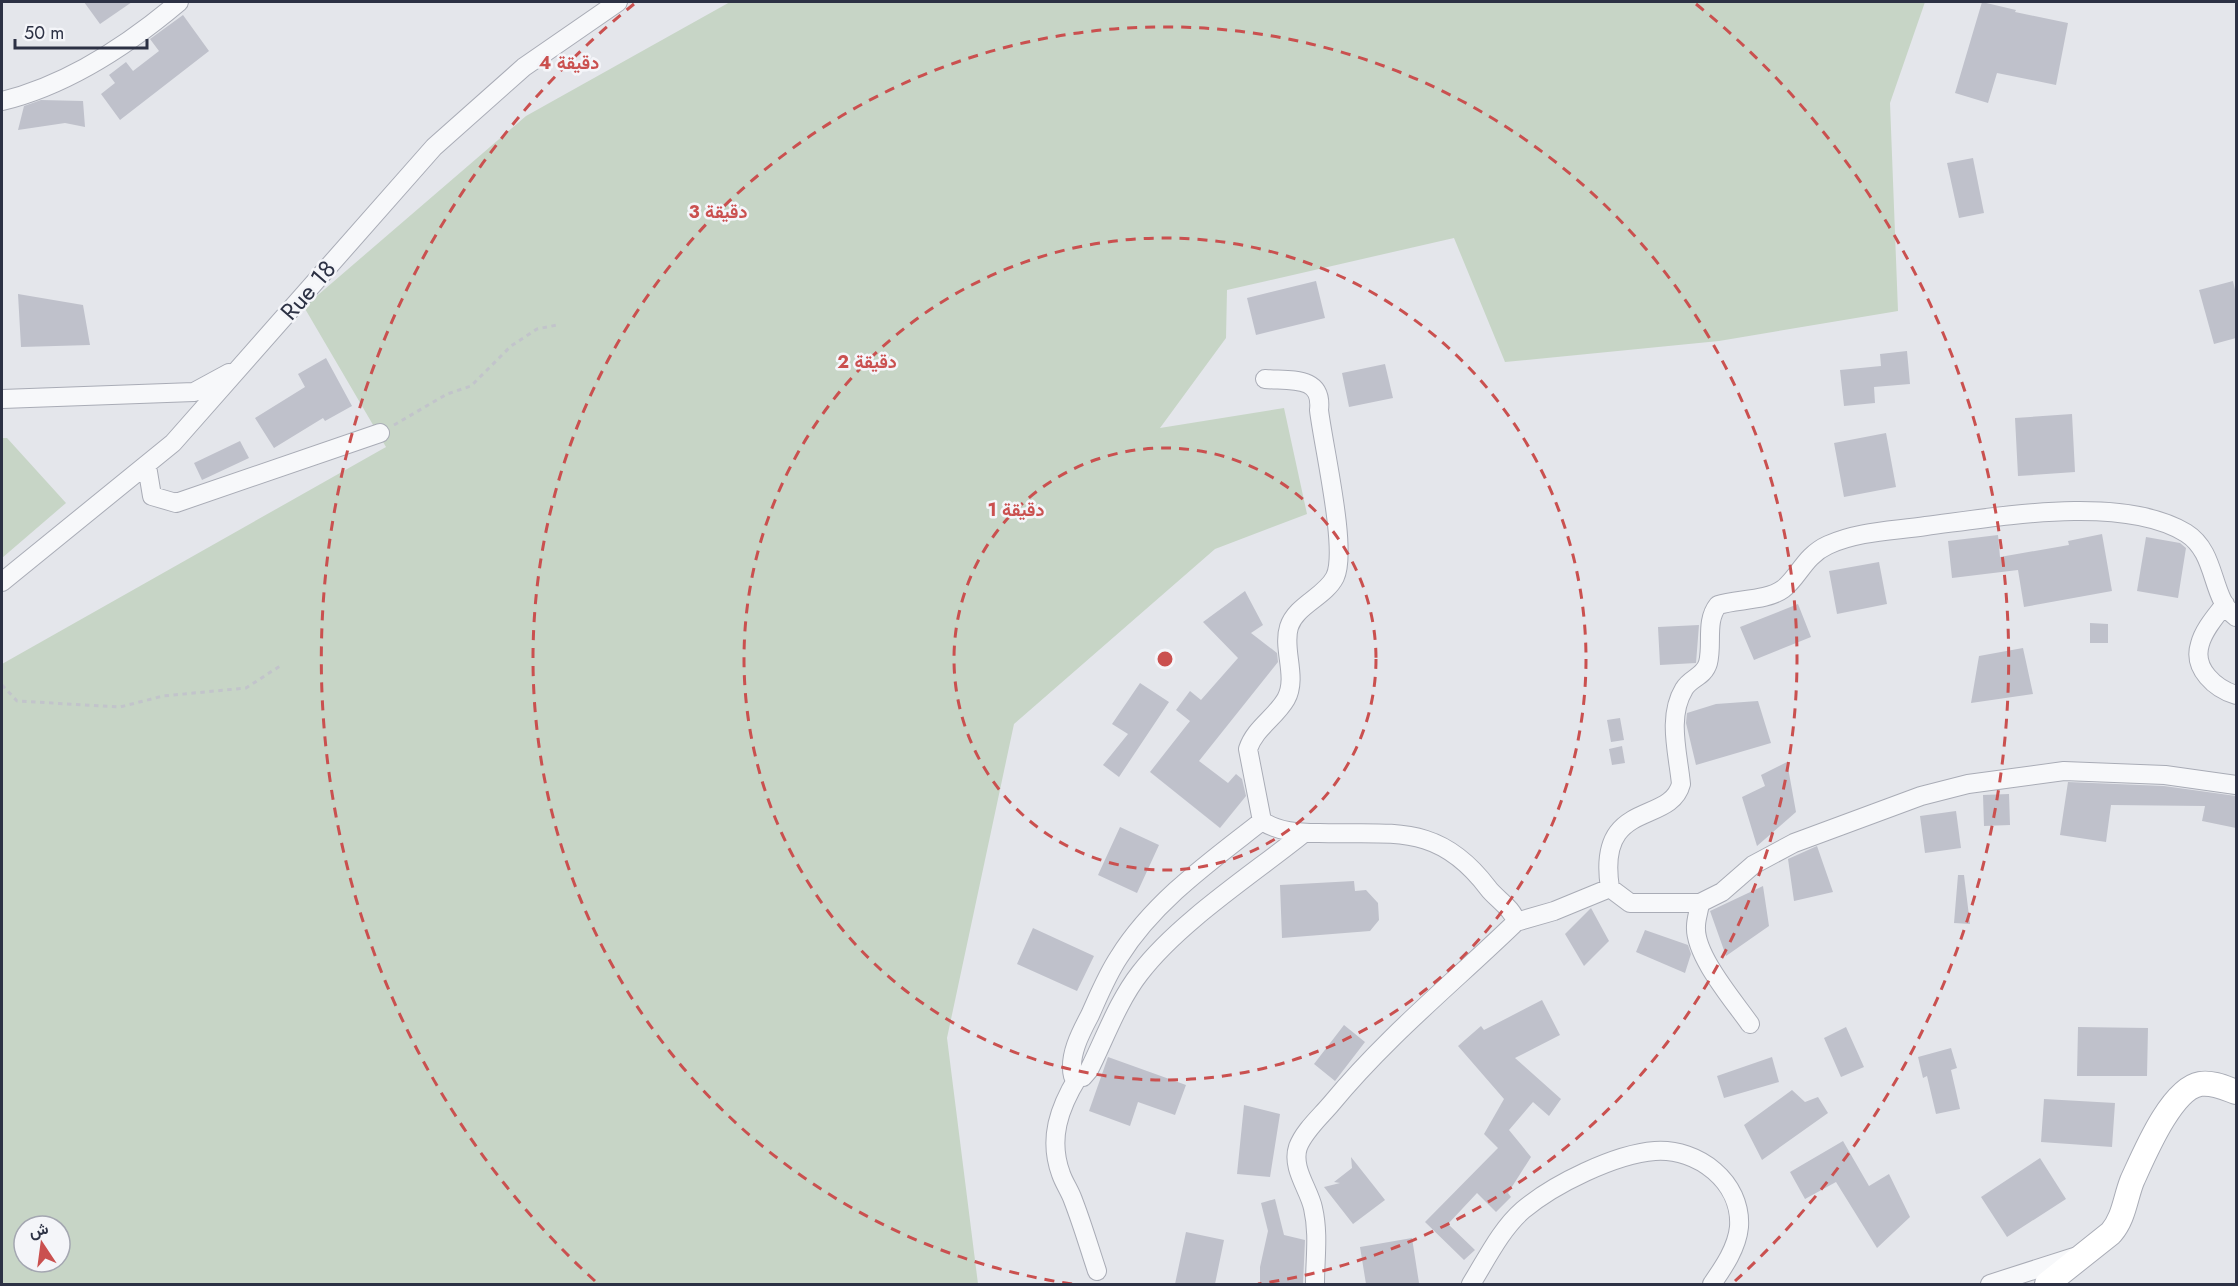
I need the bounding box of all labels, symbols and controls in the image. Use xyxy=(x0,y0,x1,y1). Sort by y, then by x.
scale bar xyxy=(15,12,147,50)
text: 50 m xyxy=(24,20,64,46)
text: 4 دقيقة xyxy=(539,50,599,76)
text: 3 دقيقة xyxy=(688,199,748,225)
street label: Rue 18 xyxy=(272,252,344,328)
text: 2 دقيقة xyxy=(837,349,897,375)
text: 1 دقيقة xyxy=(987,497,1045,523)
centre of rings xyxy=(1155,649,1175,669)
north arrow xyxy=(12,1214,72,1274)
text: ش xyxy=(27,1217,51,1243)

